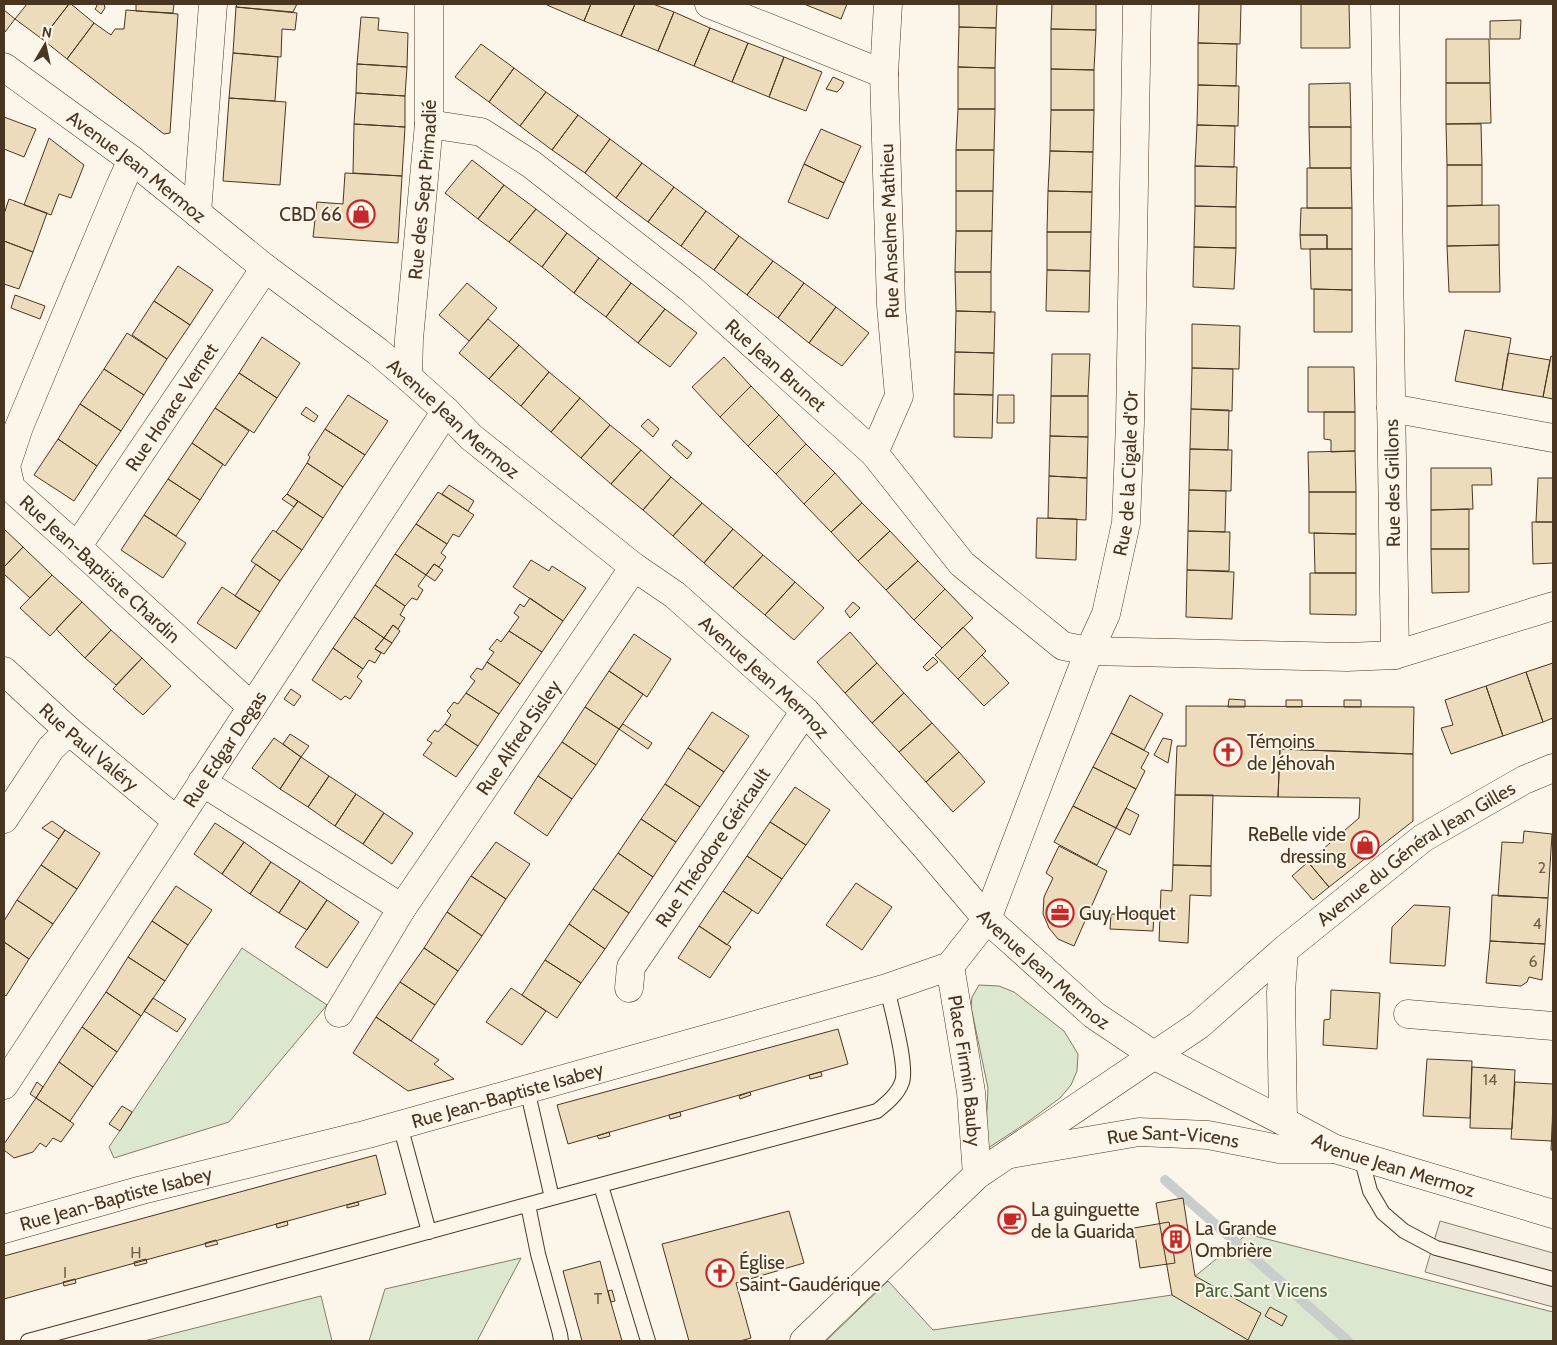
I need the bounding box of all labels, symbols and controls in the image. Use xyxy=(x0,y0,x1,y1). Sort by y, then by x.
north arrow xyxy=(20,20,70,70)
text: N xyxy=(41,22,53,42)
street label: Rue des Sept Primadié xyxy=(404,99,441,281)
street label: Avenue Jean Mermoz xyxy=(63,106,211,228)
street label: Rue Anselme Mathieu xyxy=(875,143,904,319)
shop icon: CBD 66 xyxy=(346,199,376,229)
place label: CBD 66 xyxy=(279,203,342,226)
street label: Rue Jean Brunet xyxy=(720,314,831,417)
street label: Rue Horace Vernet xyxy=(121,338,223,475)
street label: Avenue Jean Mermoz xyxy=(382,354,524,483)
street label: Rue de la Cigale d'Or xyxy=(1108,391,1143,558)
street label: Rue des Grillons xyxy=(1380,419,1405,547)
street label: Rue Jean-Baptiste Chardin xyxy=(15,490,185,648)
street label: Avenue Jean Mermoz xyxy=(694,611,835,743)
street label: Rue Alfred Sisley xyxy=(471,675,566,800)
street label: Rue Edgar Degas xyxy=(178,686,272,812)
street label: Rue Paul Valéry xyxy=(34,698,143,796)
place label: Témoins de Jéhovah xyxy=(1247,730,1335,775)
church icon: Témoins de Jéhovah xyxy=(1213,737,1243,767)
street label: Rue Théodore Géricault xyxy=(651,763,775,931)
street label: Avenue du Général Jean Gilles xyxy=(1312,777,1519,931)
place label: ReBelle vide dressing xyxy=(1248,823,1347,868)
shop icon: ReBelle vide dressing xyxy=(1350,830,1380,860)
house number: 2 xyxy=(1538,858,1546,877)
office icon: Guy Hoquet xyxy=(1045,898,1075,928)
place label: Guy Hoquet xyxy=(1079,902,1176,925)
street label: Avenue Jean Mermoz xyxy=(972,905,1114,1034)
house number: 4 xyxy=(1532,914,1542,933)
house number: 6 xyxy=(1528,952,1538,971)
street label: Place Firmin Bauby xyxy=(943,993,986,1148)
street label: Rue Jean-Baptiste Isabey xyxy=(409,1057,606,1133)
house number: 14 xyxy=(1483,1070,1497,1089)
street label: Rue Sant-Vicens xyxy=(1105,1121,1241,1153)
street label: Avenue Jean Mermoz xyxy=(1308,1128,1478,1202)
street label: Rue Jean-Baptiste Isabey xyxy=(17,1162,215,1236)
place label: La guinguette de la Guarida xyxy=(1031,1198,1140,1243)
cafe icon: La guinguette de la Guarida xyxy=(997,1205,1027,1235)
place label: La Grande Ombrière xyxy=(1195,1217,1277,1262)
building icon: La Grande Ombrière xyxy=(1161,1224,1191,1254)
house number: H xyxy=(130,1243,142,1262)
place label: Église Saint-Gaudérique xyxy=(739,1250,881,1296)
church icon: Église Saint-Gaudérique xyxy=(705,1258,735,1288)
house number: I xyxy=(63,1263,67,1282)
park label: Parc Sant Vicens xyxy=(1195,1279,1328,1302)
house number: T xyxy=(594,1289,603,1308)

